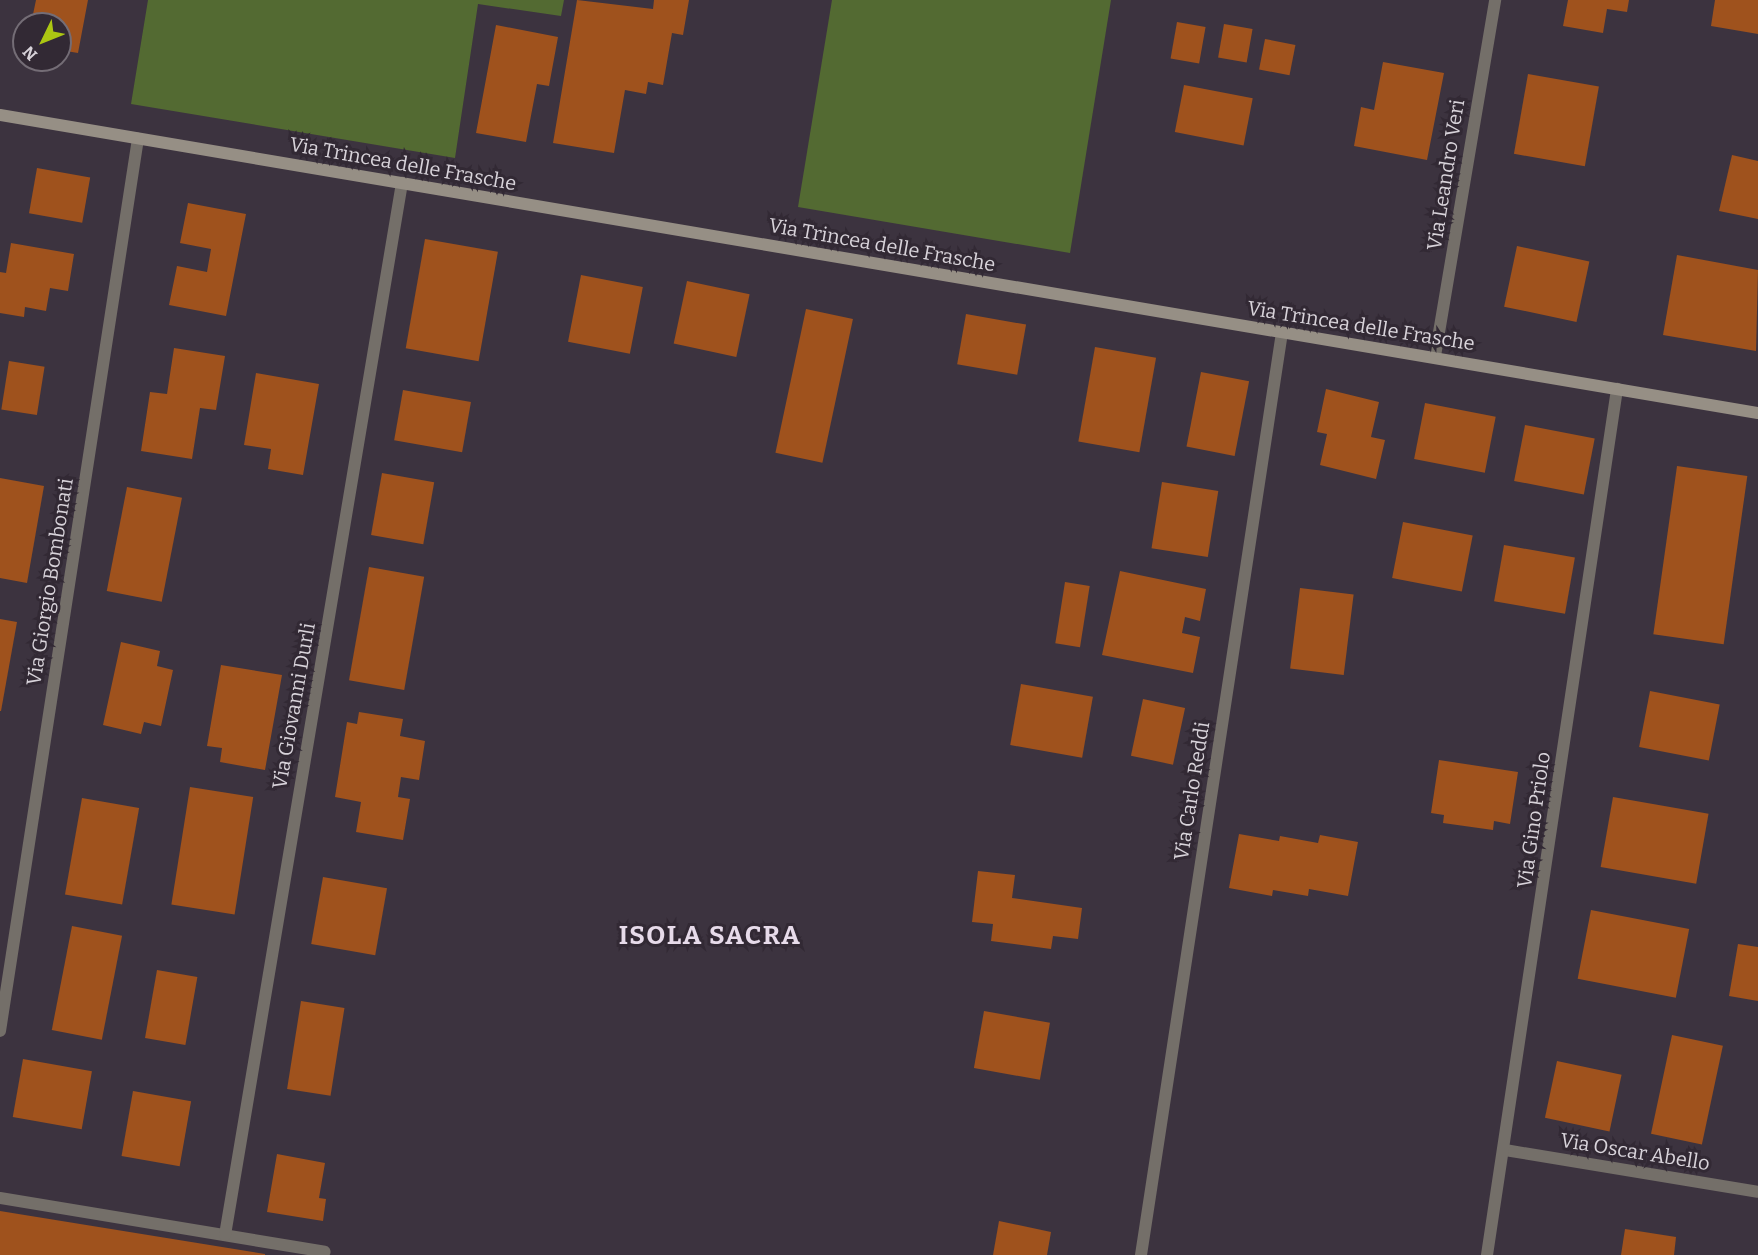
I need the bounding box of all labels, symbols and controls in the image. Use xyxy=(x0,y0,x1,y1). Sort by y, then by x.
north arrow xyxy=(12,12,72,72)
text: N xyxy=(19,42,41,64)
street label: Via Leandro Veri xyxy=(1422,98,1470,252)
street label: Via Trincea delle Frasche xyxy=(288,132,518,196)
street label: Via Trincea delle Frasche xyxy=(767,213,997,277)
street label: Via Trincea delle Frasche xyxy=(1246,296,1476,356)
street label: Via Giorgio Bombonati xyxy=(22,477,78,687)
street label: Via Giovanni Durli xyxy=(268,621,320,791)
street label: Via Carlo Reddi xyxy=(1169,720,1215,862)
street label: Via Gino Priolo xyxy=(1513,750,1555,890)
district label: ISOLA SACRA xyxy=(619,920,801,952)
street label: Via Oscar Abello xyxy=(1559,1128,1711,1176)

